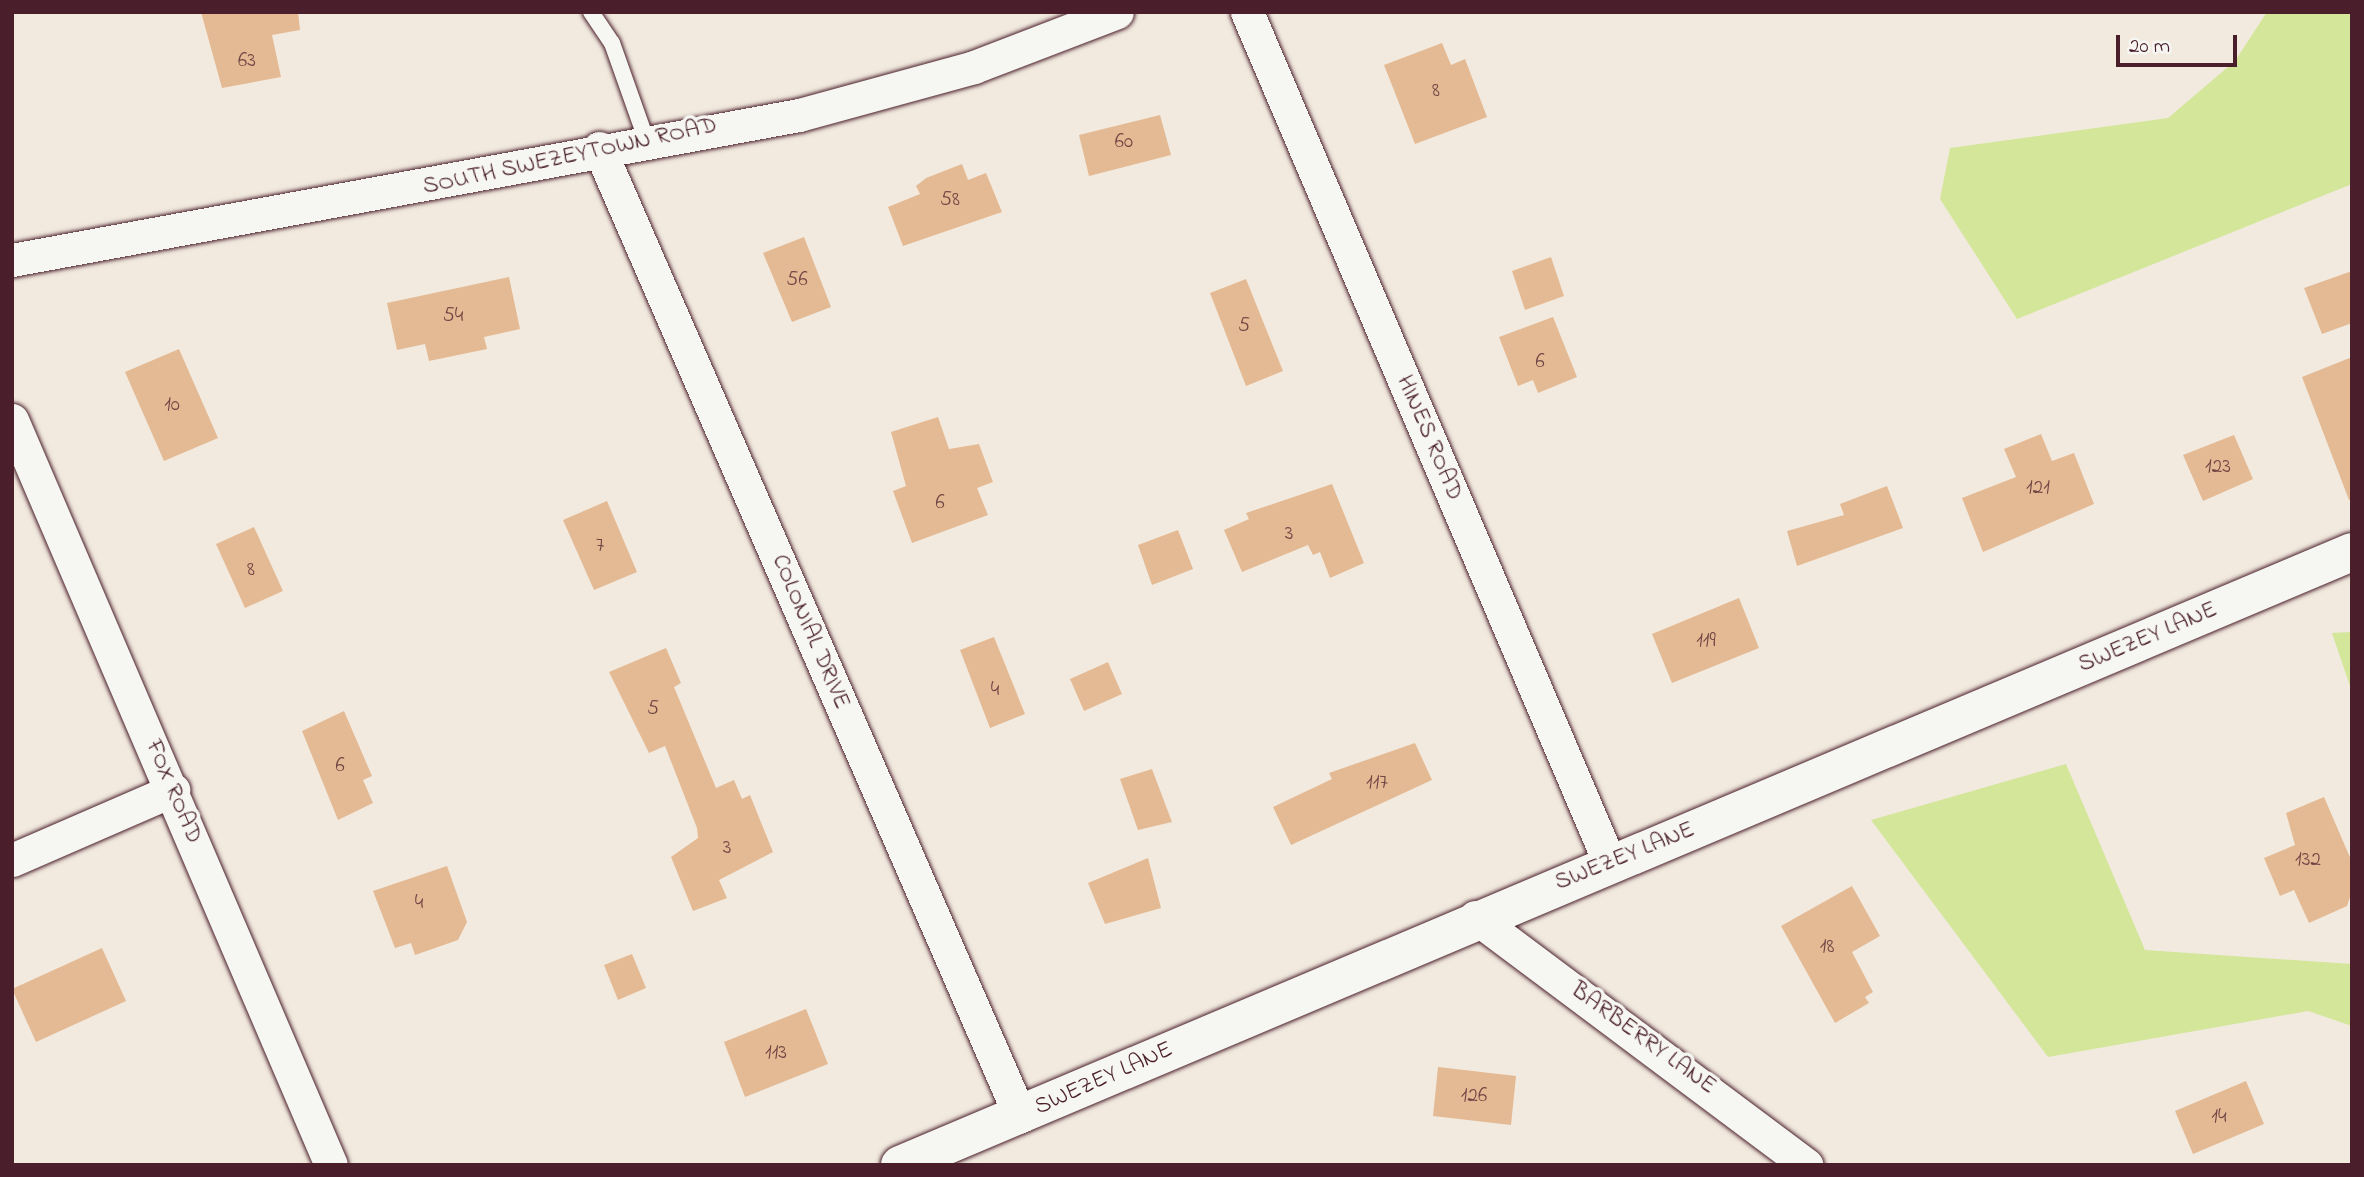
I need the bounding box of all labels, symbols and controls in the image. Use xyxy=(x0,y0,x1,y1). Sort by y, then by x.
scale bar xyxy=(2119,21,2240,65)
text: 20 m xyxy=(2129,32,2170,62)
house number: 63 xyxy=(238,48,256,74)
house number: 8 xyxy=(1432,78,1440,104)
street label: SOUTH SWEZEYTOWN ROAD xyxy=(420,112,720,202)
house number: 60 xyxy=(1115,129,1133,155)
house number: 58 xyxy=(940,187,960,213)
house number: 56 xyxy=(786,267,808,293)
house number: 54 xyxy=(443,303,463,329)
house number: 5 xyxy=(1238,313,1250,339)
house number: 6 xyxy=(1535,349,1545,375)
street label: HINES ROAD xyxy=(1390,371,1468,505)
house number: 10 xyxy=(164,392,180,418)
house number: 123 xyxy=(2205,454,2231,480)
house number: 121 xyxy=(2026,475,2050,501)
house number: 6 xyxy=(935,490,945,516)
house number: 3 xyxy=(1285,521,1293,547)
house number: 7 xyxy=(596,533,604,559)
street label: COLONIAL DRIVE xyxy=(764,550,856,714)
house number: 8 xyxy=(247,557,255,583)
street label: SWEZEY LANE xyxy=(2074,596,2222,680)
house number: 119 xyxy=(1696,628,1716,654)
house number: 4 xyxy=(991,677,999,703)
house number: 5 xyxy=(647,696,659,722)
street label: FOX ROAD xyxy=(138,736,208,848)
house number: 6 xyxy=(335,753,345,779)
house number: 117 xyxy=(1366,770,1388,796)
street label: SWEZEY LANE xyxy=(1551,816,1699,898)
house number: 3 xyxy=(723,835,731,861)
house number: 132 xyxy=(2295,847,2321,873)
house number: 4 xyxy=(415,890,423,916)
house number: 18 xyxy=(1820,934,1834,960)
street label: BARBERRY LANE xyxy=(1565,977,1721,1101)
street label: SWEZEY LANE xyxy=(1030,1036,1178,1122)
house number: 113 xyxy=(765,1040,787,1066)
house number: 126 xyxy=(1461,1083,1487,1109)
house number: 14 xyxy=(2211,1104,2227,1130)

